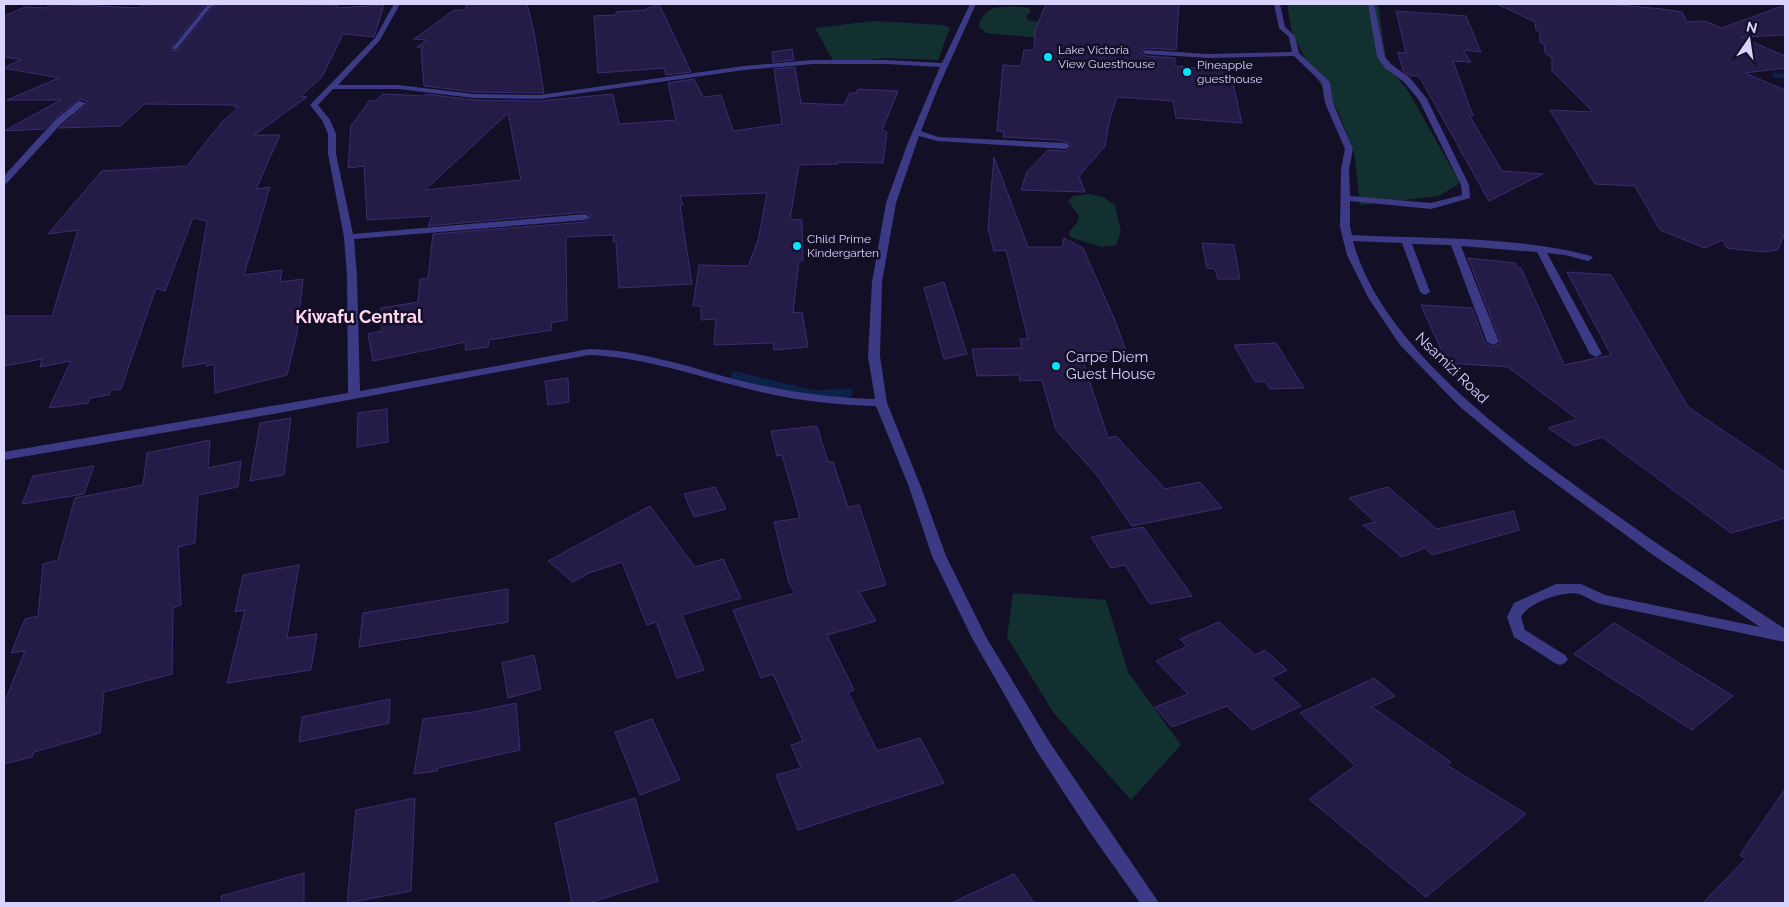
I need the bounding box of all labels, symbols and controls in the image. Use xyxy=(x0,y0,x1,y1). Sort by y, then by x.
north arrow xyxy=(1724,15,1774,65)
text: N xyxy=(1745,18,1759,36)
place label: Lake Victoria View Guesthouse xyxy=(1058,43,1155,71)
marker: Lake Victoria View Guesthouse xyxy=(1042,51,1054,63)
place label: Pineapple guesthouse xyxy=(1197,58,1263,86)
marker: Pineapple guesthouse xyxy=(1181,66,1193,78)
place label: Child Prime Kindergarten xyxy=(807,232,879,260)
marker: Child Prime Kindergarten xyxy=(791,240,803,252)
district label: Kiwafu Central xyxy=(295,306,423,327)
street label: Nsamizi Road xyxy=(1412,329,1492,407)
place label: Carpe Diem Guest House xyxy=(1066,348,1156,383)
marker: Carpe Diem Guest House xyxy=(1050,360,1062,372)

